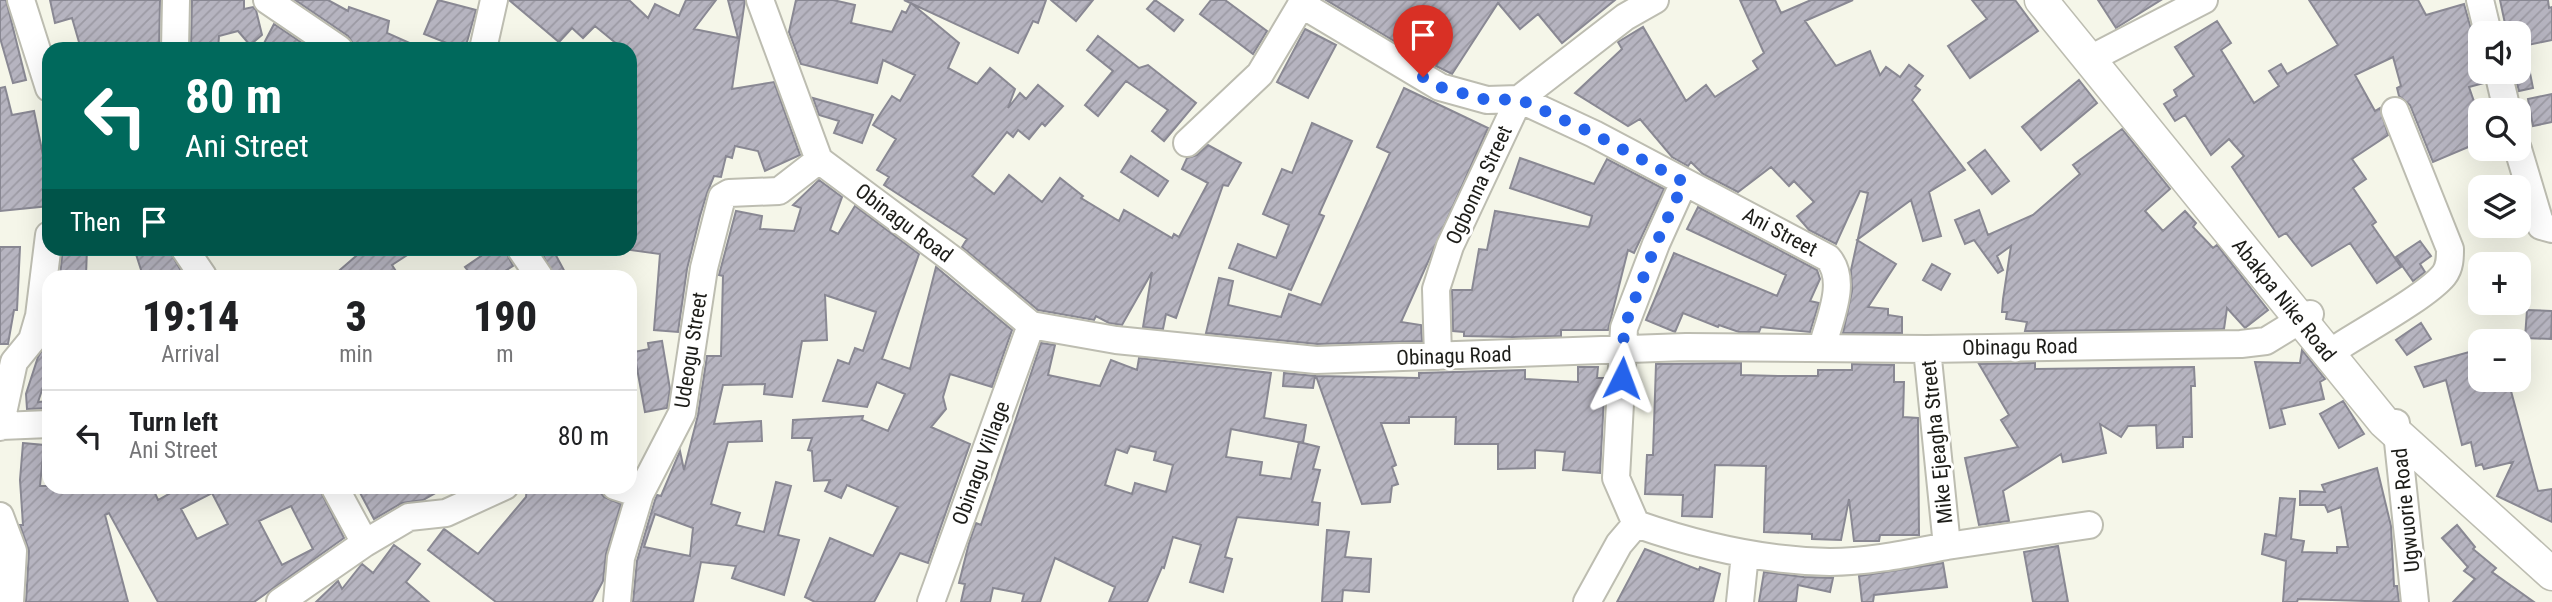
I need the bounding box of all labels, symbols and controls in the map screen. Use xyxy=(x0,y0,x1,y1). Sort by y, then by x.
pin xyxy=(1393,5,1453,77)
icon: arrive xyxy=(1404,16,1442,54)
map controls xyxy=(2468,21,2531,392)
button: sound xyxy=(2468,21,2531,84)
text: 80 m xyxy=(185,68,282,125)
icon: left xyxy=(70,70,161,161)
button: search xyxy=(2468,98,2531,161)
street label: Ogbonna Street xyxy=(1441,122,1517,248)
text: Ani Street xyxy=(185,127,309,165)
button: layers xyxy=(2468,175,2531,238)
street label: Obinagu Road xyxy=(851,179,957,267)
street label: Ani Street xyxy=(1739,202,1821,262)
icon: arrive xyxy=(135,203,173,241)
text: Then xyxy=(70,207,121,237)
street label: Abakpa Nike Road xyxy=(2227,234,2341,366)
button: + xyxy=(2468,252,2531,315)
street label: Udeogu Street xyxy=(670,290,712,410)
text: 19:14 xyxy=(142,292,239,341)
text: 3 xyxy=(345,292,367,341)
text: 190 xyxy=(473,292,537,341)
button: − xyxy=(2468,329,2531,392)
street label: Obinagu Road xyxy=(1962,334,2078,360)
text: Arrival xyxy=(161,341,220,368)
text: min xyxy=(339,341,373,368)
text: m xyxy=(496,341,514,368)
position arrow xyxy=(1585,341,1659,415)
street label: Obinagu Road xyxy=(1396,342,1512,370)
street label: Mike Ejeagha Street xyxy=(1916,359,1958,525)
street label: Obinagu Village xyxy=(948,398,1015,528)
text: Turn left xyxy=(129,407,218,437)
icon: left xyxy=(70,417,108,455)
text: 80 m xyxy=(558,421,609,451)
text: Ani Street xyxy=(129,437,218,464)
street label: Ugwuorie Road xyxy=(2388,447,2424,573)

